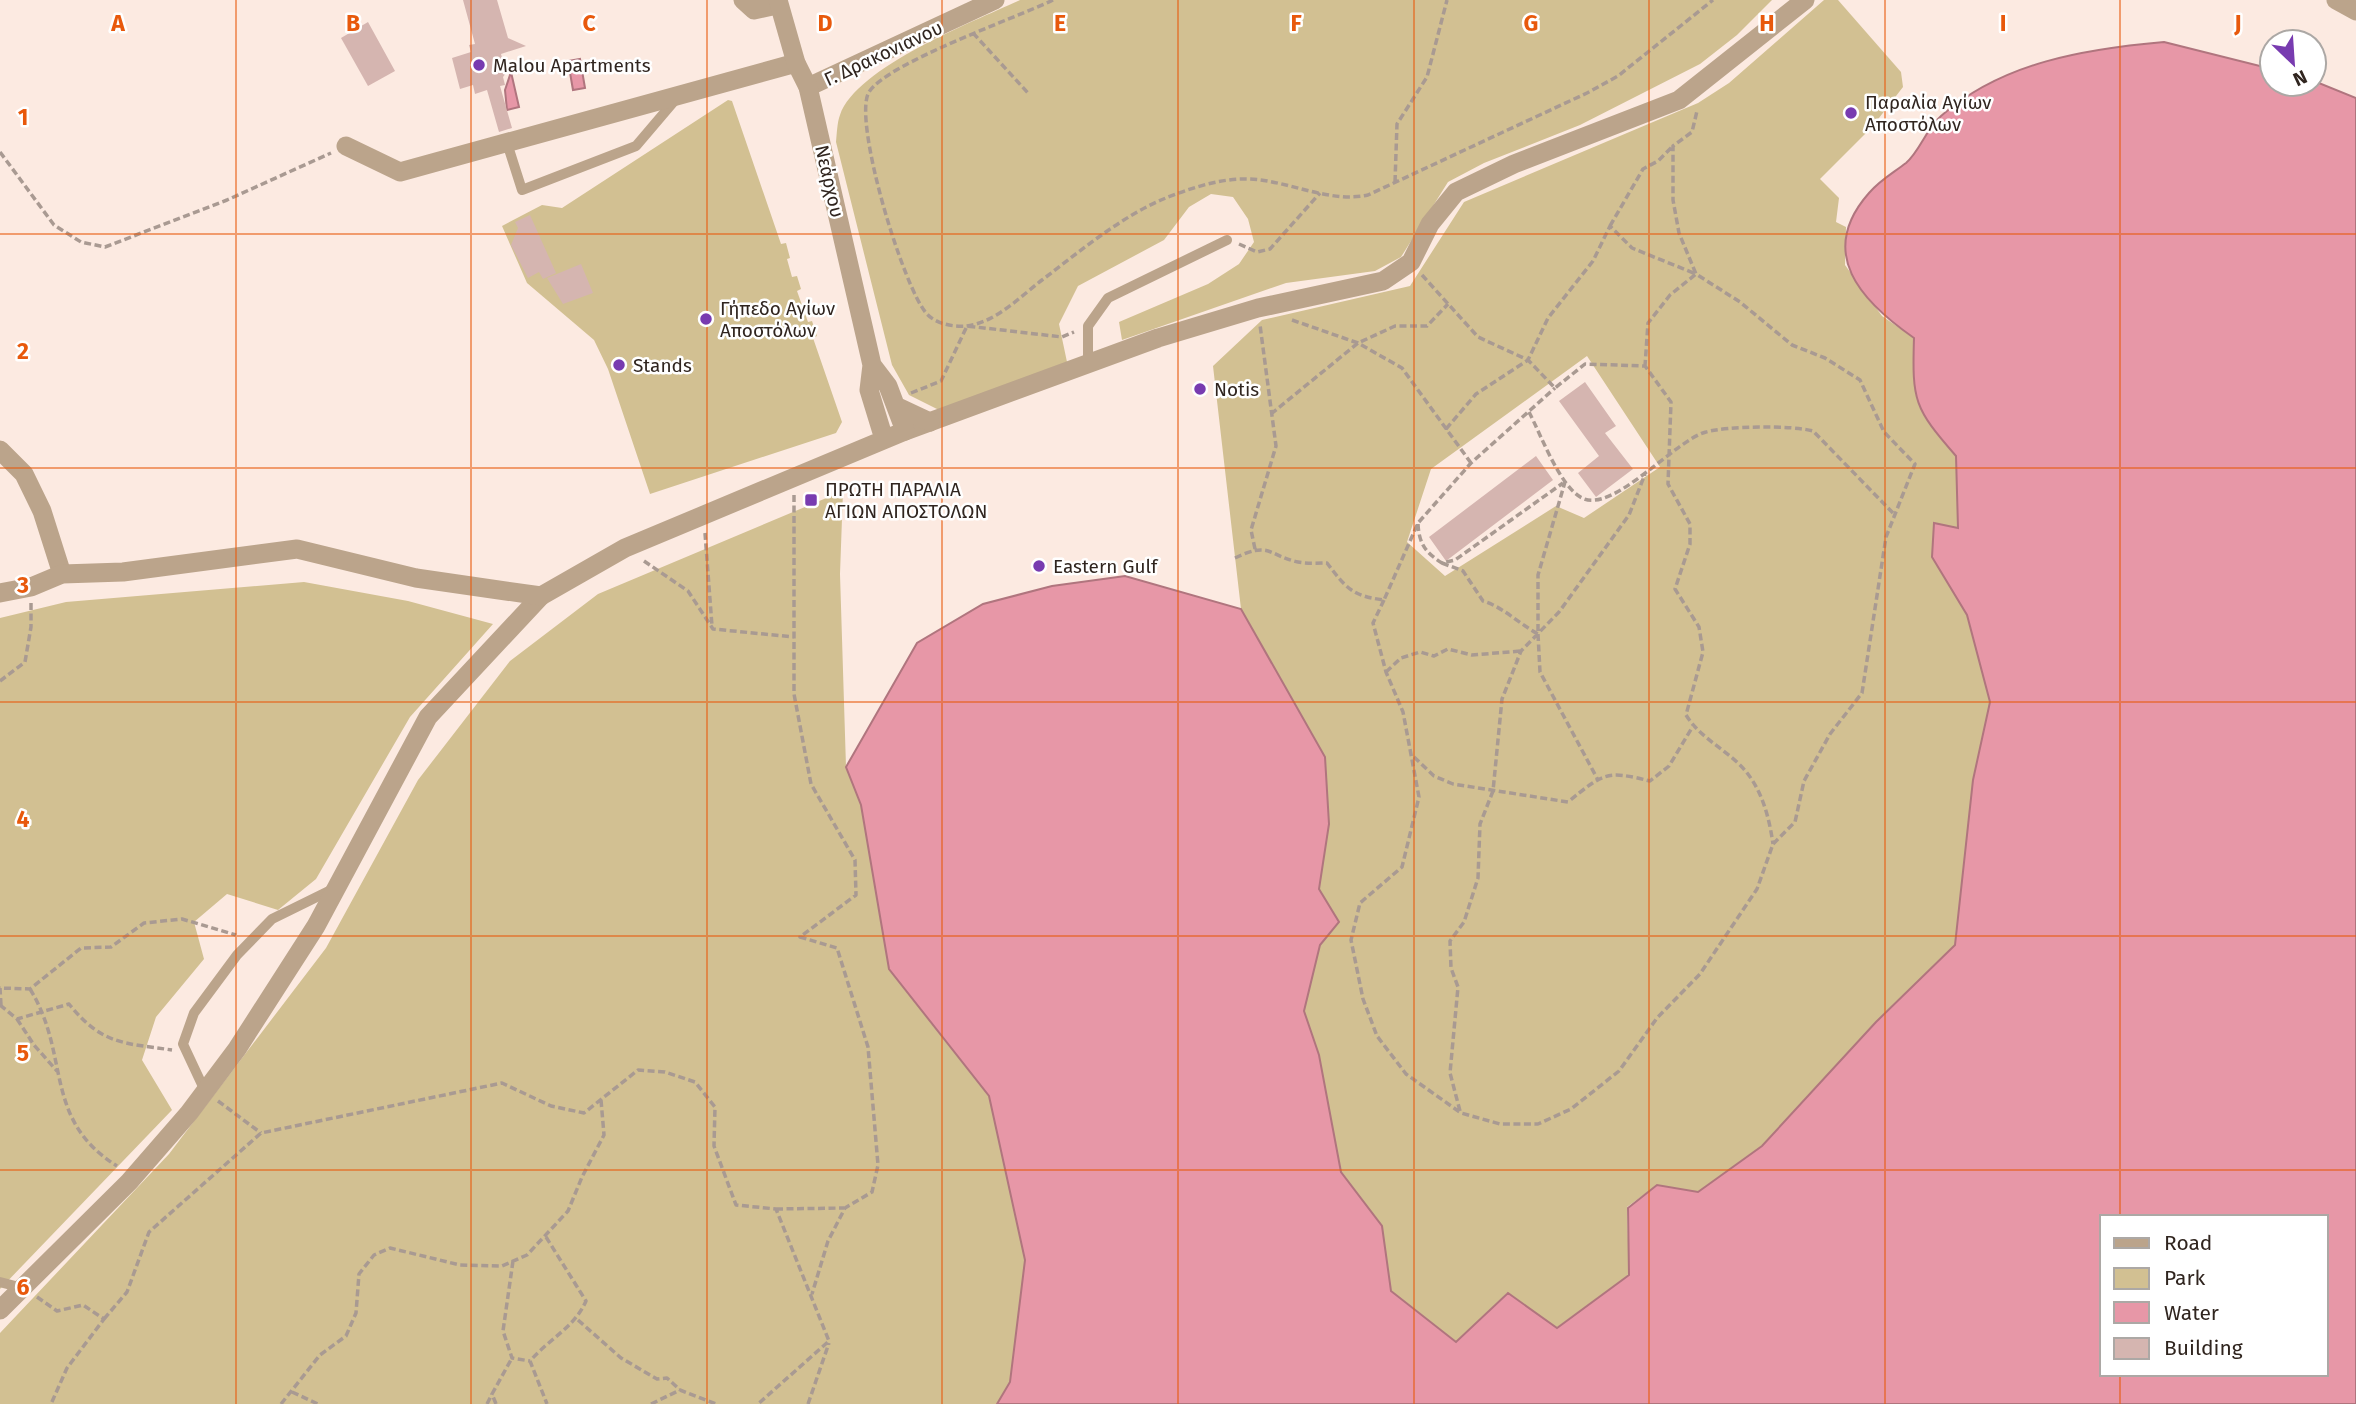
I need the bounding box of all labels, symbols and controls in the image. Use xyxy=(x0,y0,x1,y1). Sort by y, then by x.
text: A xyxy=(110,9,125,37)
text: B xyxy=(346,9,360,37)
text: C xyxy=(582,9,596,37)
text: D xyxy=(818,9,833,37)
text: E xyxy=(1054,9,1066,37)
text: F xyxy=(1290,9,1302,37)
text: G xyxy=(1524,9,1538,37)
text: H xyxy=(1759,9,1775,37)
text: I xyxy=(2000,9,2006,37)
text: J xyxy=(2233,9,2242,37)
street label: Γ. Δρακονιανου xyxy=(820,16,946,91)
north arrow xyxy=(2258,28,2328,98)
place label: Malou Apartments xyxy=(493,54,651,77)
marker: Malou Apartments xyxy=(471,57,487,73)
text: N xyxy=(2289,65,2311,91)
place label: Παραλία Αγίων Αποστόλων xyxy=(1865,91,1992,136)
text: 1 xyxy=(18,103,28,131)
marker: Παραλία Αγίων Αποστόλων xyxy=(1843,105,1859,121)
street label: Νεάρχου xyxy=(810,143,849,220)
place label: Γήπεδο Αγίων Αποστόλων xyxy=(720,297,835,342)
marker: Γήπεδο Αγίων Αποστόλων xyxy=(698,311,714,327)
text: 2 xyxy=(17,337,29,365)
place label: Stands xyxy=(633,354,692,377)
marker: Stands xyxy=(611,357,627,373)
place label: Notis xyxy=(1214,378,1259,401)
marker: Notis xyxy=(1192,381,1208,397)
place label: ΠΡΩΤΗ ΠΑΡΑΛΙΑ ΑΓΙΩΝ ΑΠΟΣΤΟΛΩΝ xyxy=(825,478,987,523)
marker: ΠΡΩΤΗ ΠΑΡΑΛΙΑ ΑΓΙΩΝ ΑΠΟΣΤΟΛΩΝ xyxy=(803,492,819,508)
place label: Eastern Gulf xyxy=(1053,555,1159,578)
marker: Eastern Gulf xyxy=(1031,558,1047,574)
text: 3 xyxy=(16,571,29,599)
text: 4 xyxy=(17,805,30,833)
text: 5 xyxy=(17,1039,29,1067)
legend xyxy=(2100,1215,2328,1376)
text: Road xyxy=(2164,1230,2212,1256)
text: Park xyxy=(2164,1265,2206,1291)
text: 6 xyxy=(17,1273,30,1301)
text: Water xyxy=(2164,1300,2219,1326)
text: Building xyxy=(2164,1335,2243,1361)

